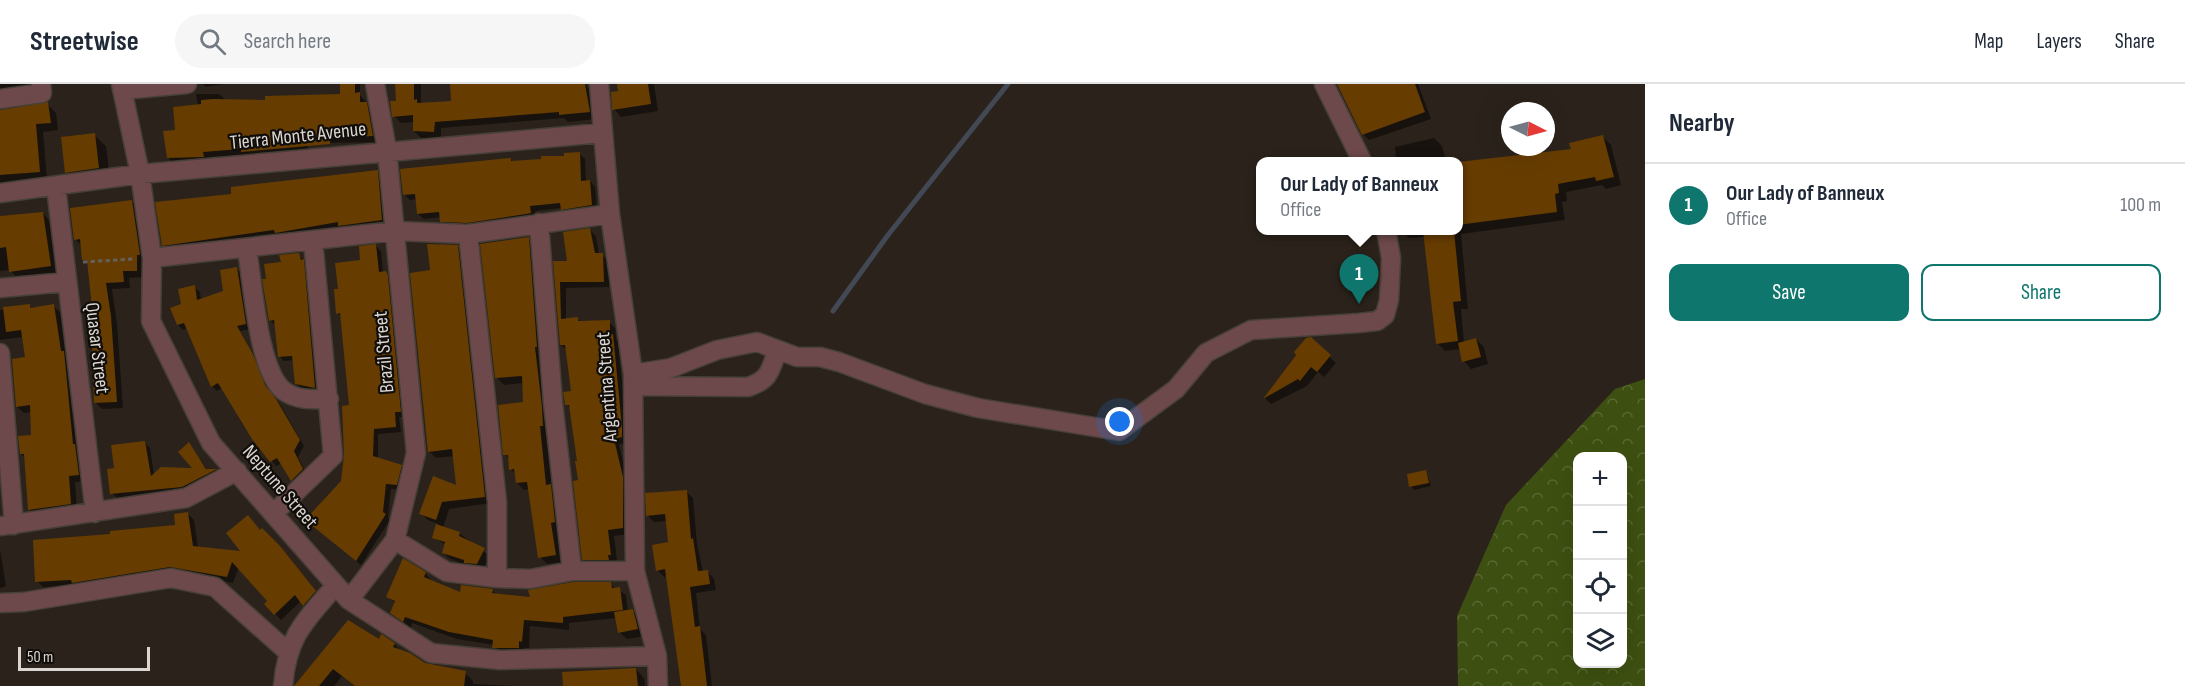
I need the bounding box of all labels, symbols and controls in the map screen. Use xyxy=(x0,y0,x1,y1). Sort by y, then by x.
search box xyxy=(175,14,595,68)
text: Streetwise xyxy=(30,25,139,58)
icon: search xyxy=(196,25,229,58)
text: Search here xyxy=(244,28,331,55)
text: Map xyxy=(1974,29,2003,54)
text: Layers xyxy=(2036,29,2082,54)
text: Share xyxy=(2115,29,2155,54)
north arrow xyxy=(1501,102,1555,156)
text: Nearby xyxy=(1669,108,1735,139)
street label: Tierra Monte Avenue xyxy=(229,117,367,155)
popup xyxy=(1256,157,1463,235)
text: Our Lady of Banneux xyxy=(1280,171,1439,198)
text: Our Lady of Banneux xyxy=(1726,180,1884,207)
text: 1 xyxy=(1685,193,1692,217)
text: 100 m xyxy=(2120,193,2161,217)
text: Office xyxy=(1280,198,1321,222)
text: Office xyxy=(1726,207,1767,231)
pin: 1 xyxy=(1340,254,1378,304)
button: Save xyxy=(1669,264,1909,321)
button: Share xyxy=(1921,264,2161,321)
street label: Quasar Street xyxy=(79,301,115,395)
street label: Brazil Street xyxy=(368,310,400,394)
street label: Argentina Street xyxy=(591,331,623,444)
your location xyxy=(1105,407,1134,436)
street label: Neptune Street xyxy=(237,440,323,534)
map controls xyxy=(1573,452,1627,668)
button: + xyxy=(1573,452,1627,506)
button: − xyxy=(1573,506,1627,560)
button: locate xyxy=(1573,560,1627,614)
button: layers xyxy=(1573,614,1627,668)
scale bar xyxy=(18,644,150,672)
text: 50 m xyxy=(27,648,53,667)

